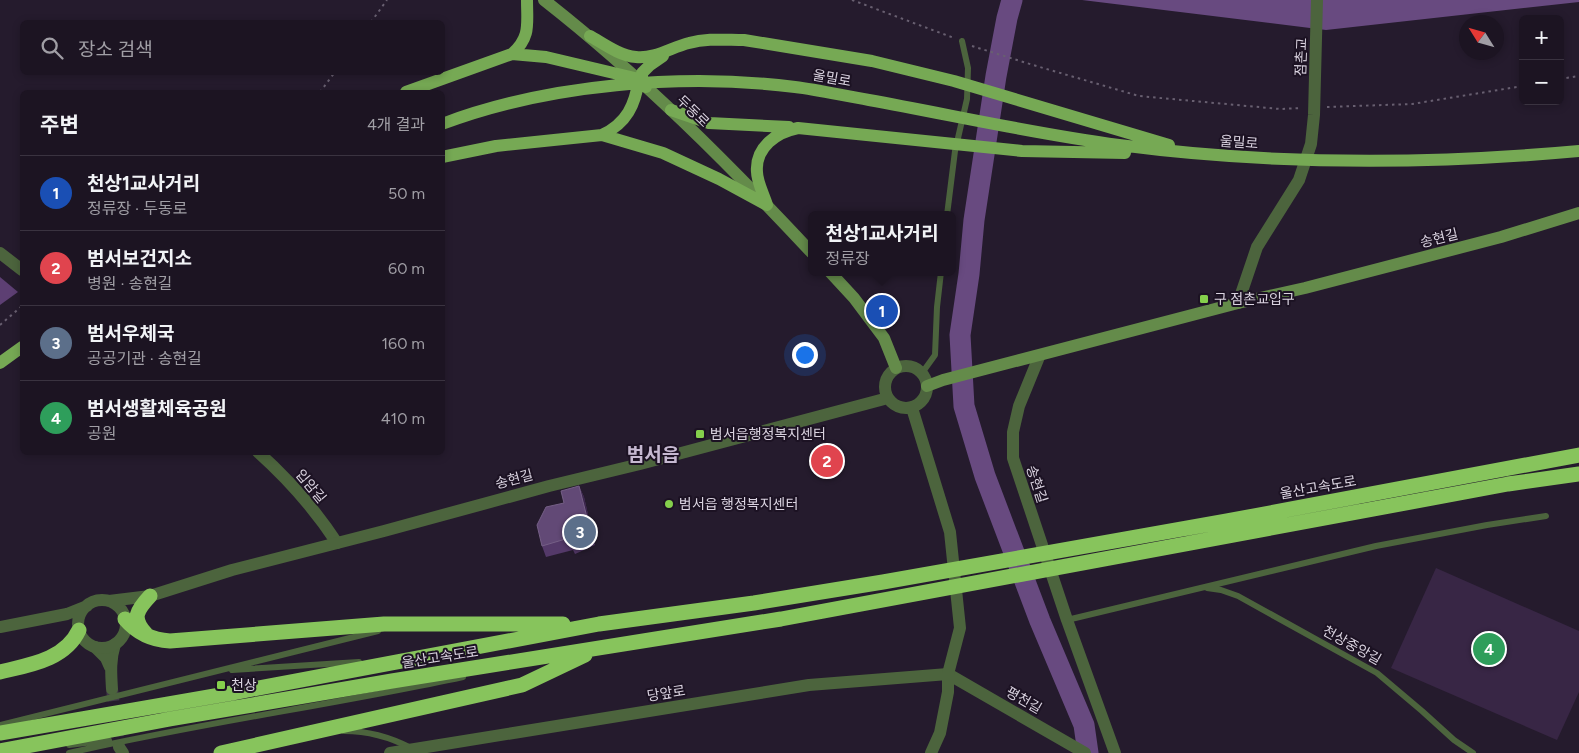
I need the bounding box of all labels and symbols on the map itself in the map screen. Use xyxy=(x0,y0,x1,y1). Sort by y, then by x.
north arrow xyxy=(1459,15,1504,60)
street label: 점촌교 xyxy=(1292,37,1311,77)
street label: 울밀로 xyxy=(811,67,853,90)
street label: 두동로 xyxy=(673,92,713,131)
street label: 울밀로 xyxy=(1219,133,1259,152)
street label: 송현길 xyxy=(1418,226,1460,251)
place label: 구 점촌교입구 xyxy=(1214,291,1295,308)
pin: 1 xyxy=(866,292,898,330)
marker: 구 점촌교입구 xyxy=(1198,293,1210,305)
your location xyxy=(792,342,818,368)
place label: 범서읍행정복지센터 xyxy=(710,426,826,443)
marker: 범서읍행정복지센터 xyxy=(694,428,706,440)
pin: 2 xyxy=(811,442,843,480)
district label: 범서읍 xyxy=(627,443,679,466)
street label: 송현길 xyxy=(1022,463,1051,505)
street label: 입암길 xyxy=(292,466,330,507)
street label: 송현길 xyxy=(493,466,535,493)
street label: 울산고속도로 xyxy=(1279,472,1358,503)
place label: 범서읍 행정복지센터 xyxy=(679,496,798,513)
marker: 범서읍 행정복지센터 xyxy=(663,498,675,510)
pin: 3 xyxy=(564,513,596,551)
street label: 천상중앙길 xyxy=(1319,622,1384,668)
pin: 4 xyxy=(1473,630,1505,668)
street label: 울산고속도로 xyxy=(401,643,480,672)
place label: 천상 xyxy=(231,677,257,694)
marker: 천상 xyxy=(215,679,227,691)
street label: 당앞로 xyxy=(646,682,687,705)
street label: 평천길 xyxy=(1003,683,1045,717)

